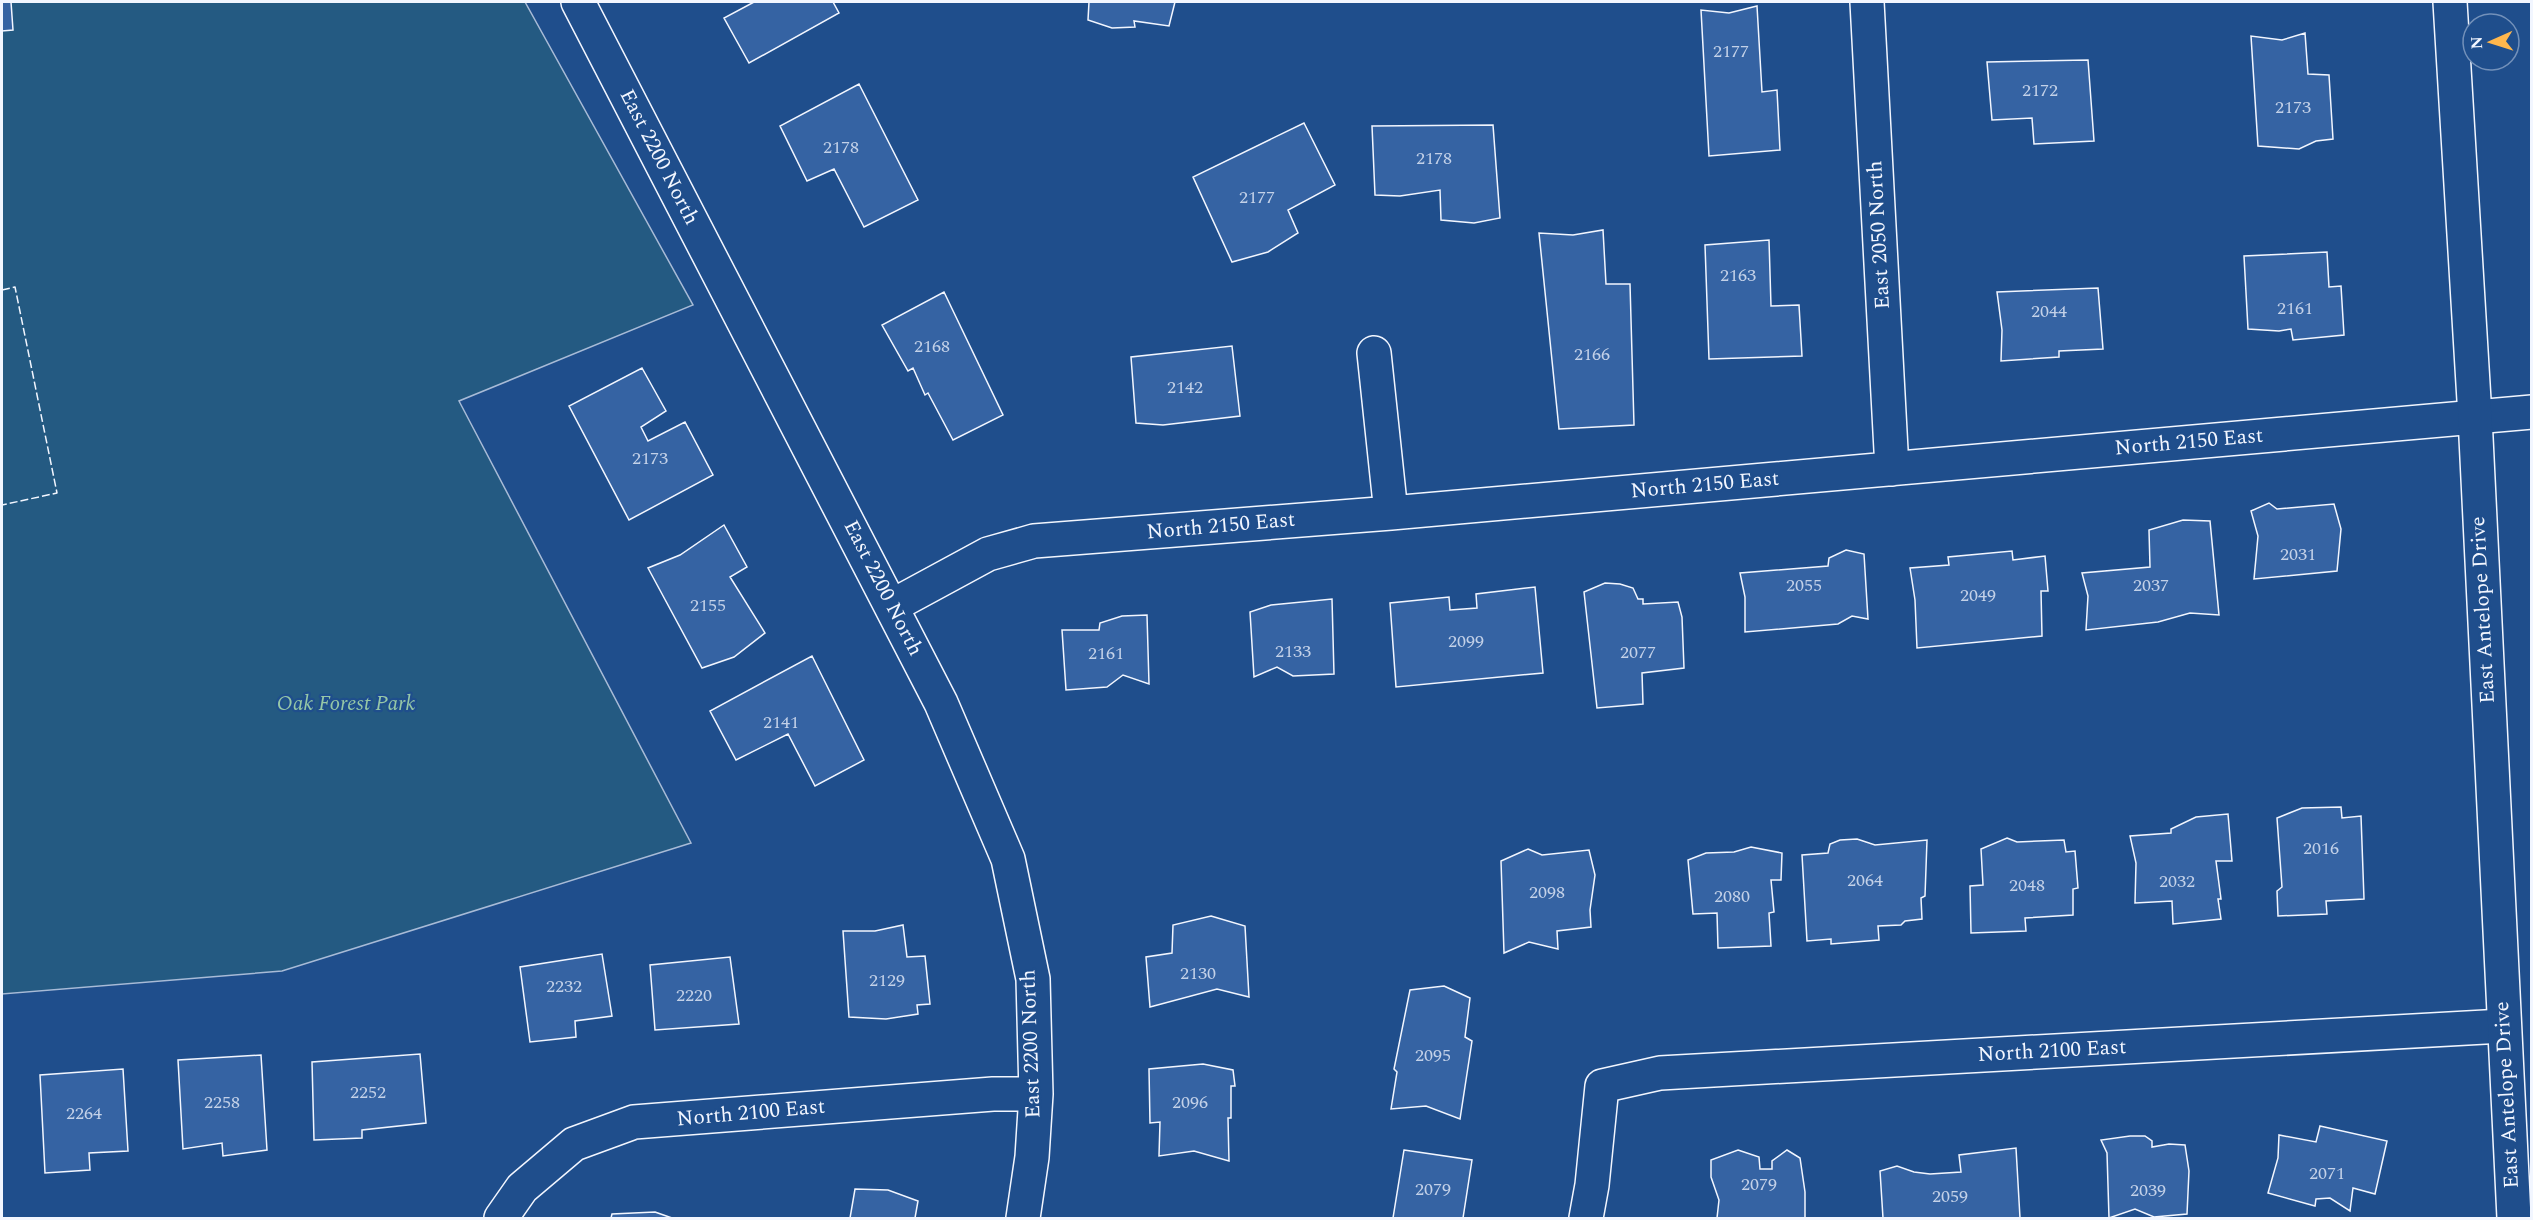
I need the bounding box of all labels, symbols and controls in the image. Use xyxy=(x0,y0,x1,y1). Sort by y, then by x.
north arrow xyxy=(2461,12,2521,72)
text: N xyxy=(2465,36,2489,50)
house number: 2177 xyxy=(1713,38,1749,65)
house number: 2172 xyxy=(2022,77,2058,104)
street label: East 2200 North xyxy=(611,83,707,231)
house number: 2173 xyxy=(2275,94,2311,121)
house number: 2178 xyxy=(823,134,859,161)
house number: 2178 xyxy=(1416,145,1452,172)
street label: East 2050 North xyxy=(1859,160,1899,310)
house number: 2177 xyxy=(1239,184,1275,211)
house number: 2163 xyxy=(1720,262,1756,289)
house number: 2161 xyxy=(2277,295,2313,322)
house number: 2044 xyxy=(2031,298,2067,325)
house number: 2168 xyxy=(914,333,950,360)
house number: 2166 xyxy=(1574,341,1610,368)
house number: 2142 xyxy=(1167,374,1203,401)
street label: North 2150 East xyxy=(2113,420,2265,464)
house number: 2173 xyxy=(632,445,668,472)
street label: North 2150 East xyxy=(1629,463,1781,507)
street label: North 2150 East xyxy=(1145,504,1297,548)
street label: East 2200 North xyxy=(835,514,931,662)
street label: East Antelope Drive xyxy=(2462,516,2504,704)
house number: 2031 xyxy=(2280,541,2316,568)
house number: 2055 xyxy=(1786,572,1822,599)
house number: 2037 xyxy=(2133,572,2169,599)
house number: 2049 xyxy=(1960,582,1996,609)
house number: 2155 xyxy=(690,592,726,619)
house number: 2099 xyxy=(1448,628,1484,655)
house number: 2133 xyxy=(1275,638,1311,665)
house number: 2077 xyxy=(1620,639,1656,666)
house number: 2161 xyxy=(1088,640,1124,667)
park label: Oak Forest Park xyxy=(277,688,415,720)
house number: 2141 xyxy=(763,709,799,736)
house number: 2016 xyxy=(2303,835,2339,862)
house number: 2064 xyxy=(1847,867,1883,894)
house number: 2032 xyxy=(2159,868,2195,895)
house number: 2048 xyxy=(2009,872,2045,899)
house number: 2098 xyxy=(1529,879,1565,906)
house number: 2080 xyxy=(1714,883,1750,910)
house number: 2130 xyxy=(1180,960,1216,987)
house number: 2129 xyxy=(869,967,905,994)
street label: East 2200 North xyxy=(1012,969,1050,1119)
house number: 2232 xyxy=(546,973,582,1000)
house number: 2220 xyxy=(676,982,712,1009)
street label: East Antelope Drive xyxy=(2486,1001,2528,1189)
street label: North 2100 East xyxy=(1977,1031,2127,1071)
house number: 2095 xyxy=(1415,1042,1451,1069)
house number: 2252 xyxy=(350,1079,386,1106)
house number: 2258 xyxy=(204,1089,240,1116)
house number: 2096 xyxy=(1172,1089,1208,1116)
street label: North 2100 East xyxy=(675,1091,827,1135)
house number: 2264 xyxy=(66,1100,102,1127)
house number: 2071 xyxy=(2309,1160,2345,1187)
house number: 2079 xyxy=(1741,1171,1777,1198)
house number: 2079 xyxy=(1415,1176,1451,1203)
house number: 2039 xyxy=(2130,1177,2166,1204)
house number: 2059 xyxy=(1932,1183,1968,1210)

